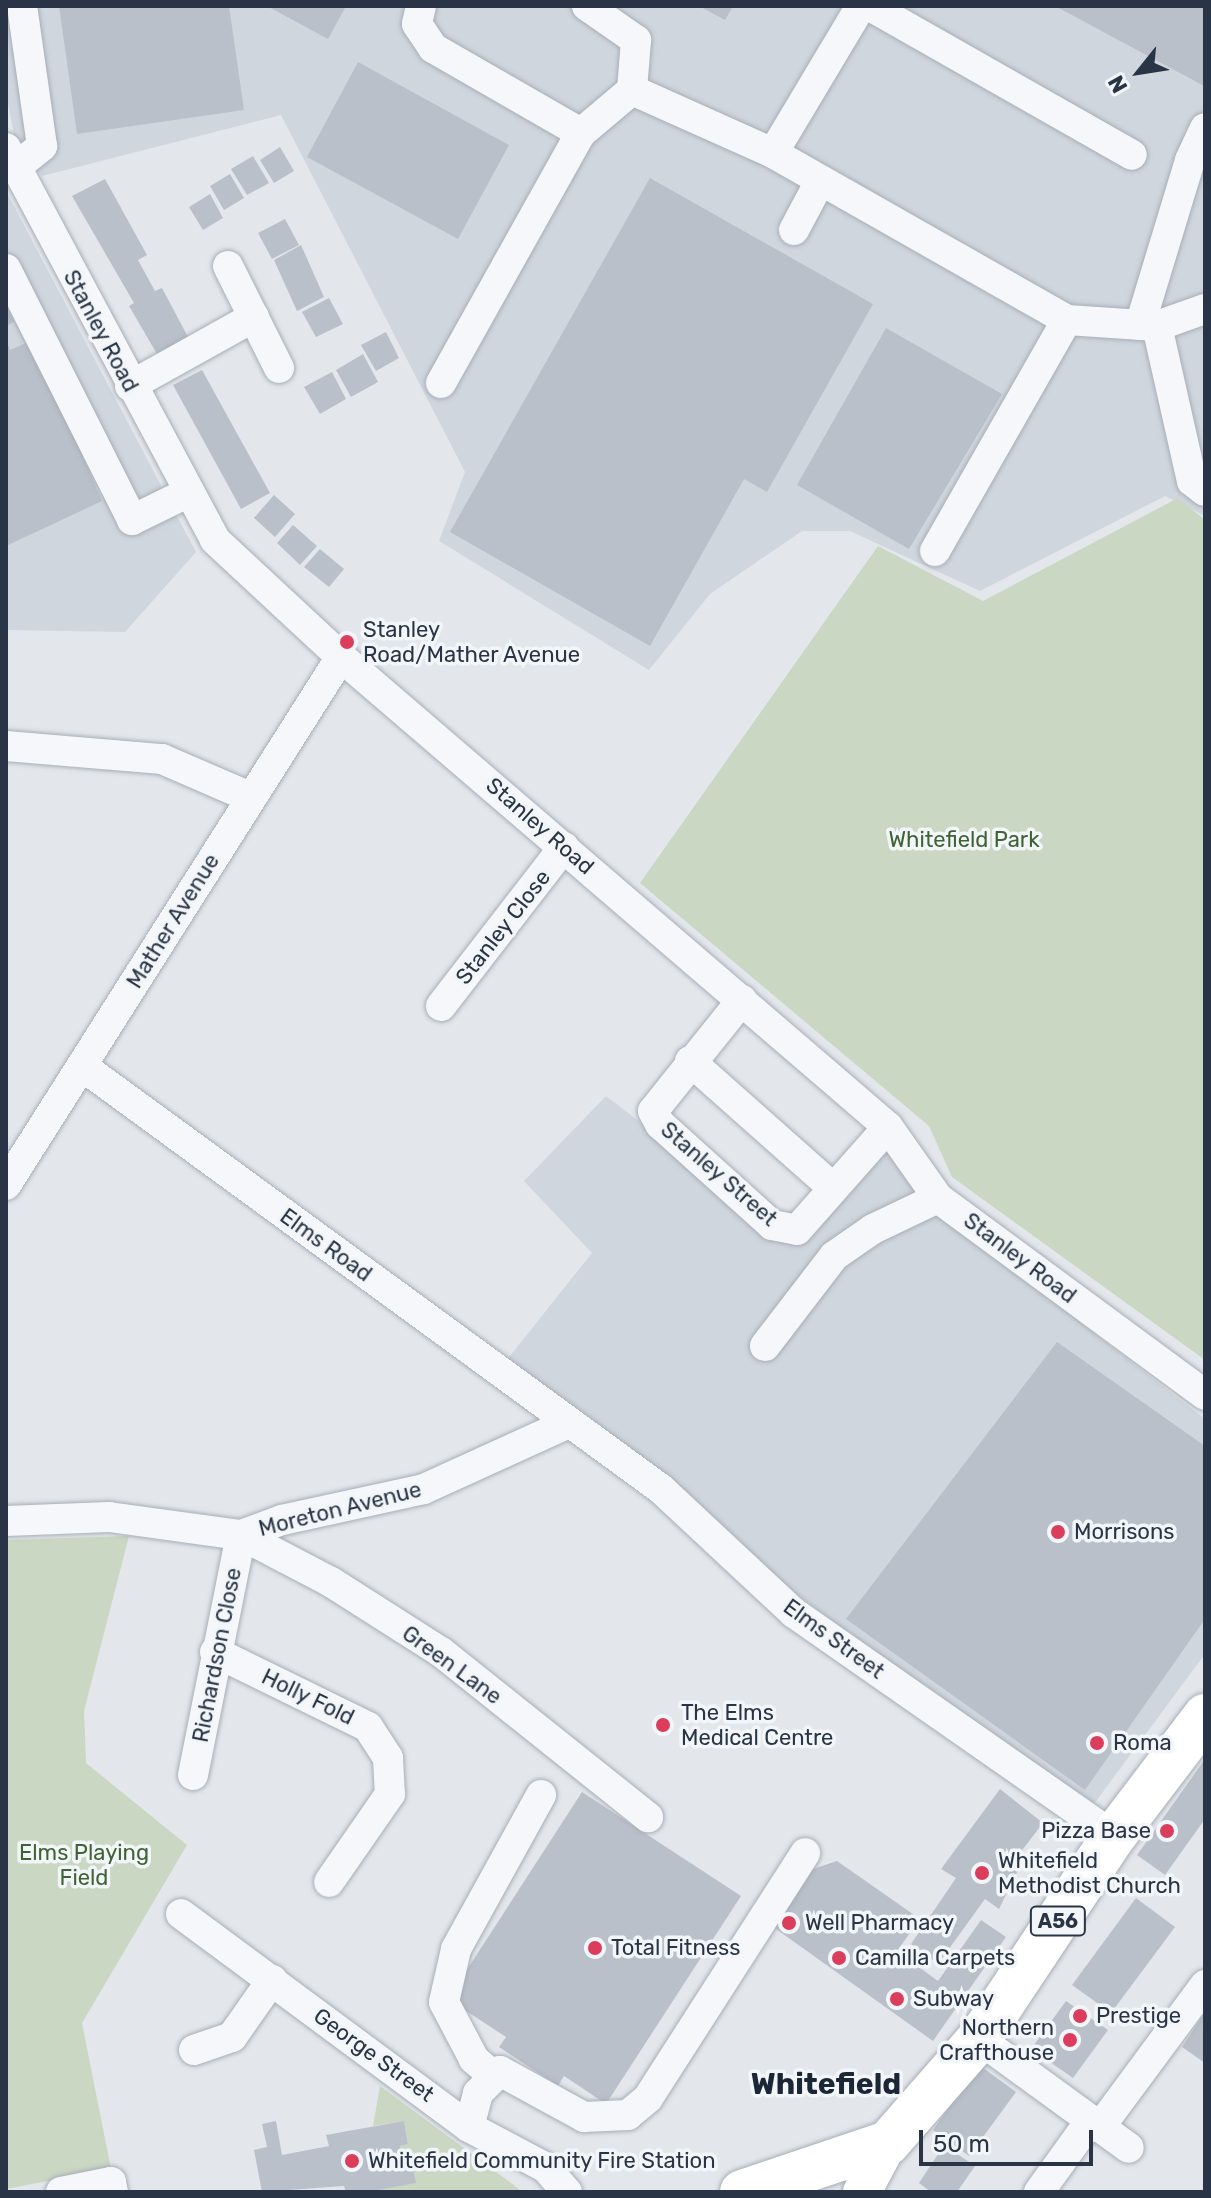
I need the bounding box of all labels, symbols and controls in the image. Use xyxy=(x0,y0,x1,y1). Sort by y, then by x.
north arrow xyxy=(1099,32,1179,112)
text: N xyxy=(1102,71,1133,98)
street label: Stanley Road xyxy=(58,265,144,397)
place label: Stanley Road/Mather Avenue xyxy=(363,616,581,668)
marker: Stanley Road/Mather Avenue xyxy=(338,633,356,651)
street label: Stanley Road xyxy=(481,772,599,880)
park label: Whitefield Park xyxy=(888,827,1040,853)
street label: Mather Avenue xyxy=(121,848,225,994)
street label: Stanley Close xyxy=(450,864,556,990)
street label: Stanley Street xyxy=(655,1116,783,1232)
street label: Elms Road xyxy=(275,1203,377,1287)
street label: Stanley Road xyxy=(958,1207,1082,1309)
street label: Moreton Avenue xyxy=(256,1476,424,1542)
place label: Morrisons xyxy=(1074,1519,1175,1545)
marker: Morrisons xyxy=(1049,1523,1067,1541)
street label: Richardson Close xyxy=(187,1565,247,1745)
street label: Elms Street xyxy=(778,1594,890,1684)
street label: Green Lane xyxy=(397,1620,507,1710)
street label: Holly Fold xyxy=(257,1663,359,1731)
place label: The Elms Medical Centre xyxy=(681,1699,833,1750)
marker: The Elms Medical Centre xyxy=(652,1714,674,1736)
place label: Roma xyxy=(1113,1730,1172,1756)
marker: Roma xyxy=(1088,1734,1106,1752)
place label: Pizza Base xyxy=(1041,1818,1151,1844)
marker: Pizza Base xyxy=(1158,1822,1176,1840)
park label: Elms Playing Field xyxy=(19,1839,149,1890)
place label: Whitefield Methodist Church xyxy=(998,1847,1181,1898)
marker: Whitefield Methodist Church xyxy=(973,1864,991,1882)
road number: A56 xyxy=(1028,1905,1088,1937)
place label: Well Pharmacy xyxy=(805,1910,954,1936)
marker: Well Pharmacy xyxy=(780,1914,798,1932)
place label: Total Fitness xyxy=(611,1935,740,1961)
marker: Total Fitness xyxy=(586,1939,604,1957)
place label: Camilla Carpets xyxy=(855,1945,1015,1971)
marker: Camilla Carpets xyxy=(830,1949,848,1967)
place label: Subway xyxy=(913,1986,994,2012)
marker: Subway xyxy=(888,1990,906,2008)
street label: George Street xyxy=(309,2002,439,2108)
place label: Prestige xyxy=(1096,2003,1181,2029)
marker: Prestige xyxy=(1071,2007,1089,2025)
place label: Northern Crafthouse xyxy=(939,2014,1054,2066)
marker: Northern Crafthouse xyxy=(1061,2031,1079,2049)
district label: Whitefield xyxy=(751,2066,901,2102)
scale bar xyxy=(923,2114,1097,2164)
text: 50 m xyxy=(933,2130,990,2158)
place label: Whitefield Community Fire Station xyxy=(368,2148,716,2174)
marker: Whitefield Community Fire Station xyxy=(343,2152,361,2170)

